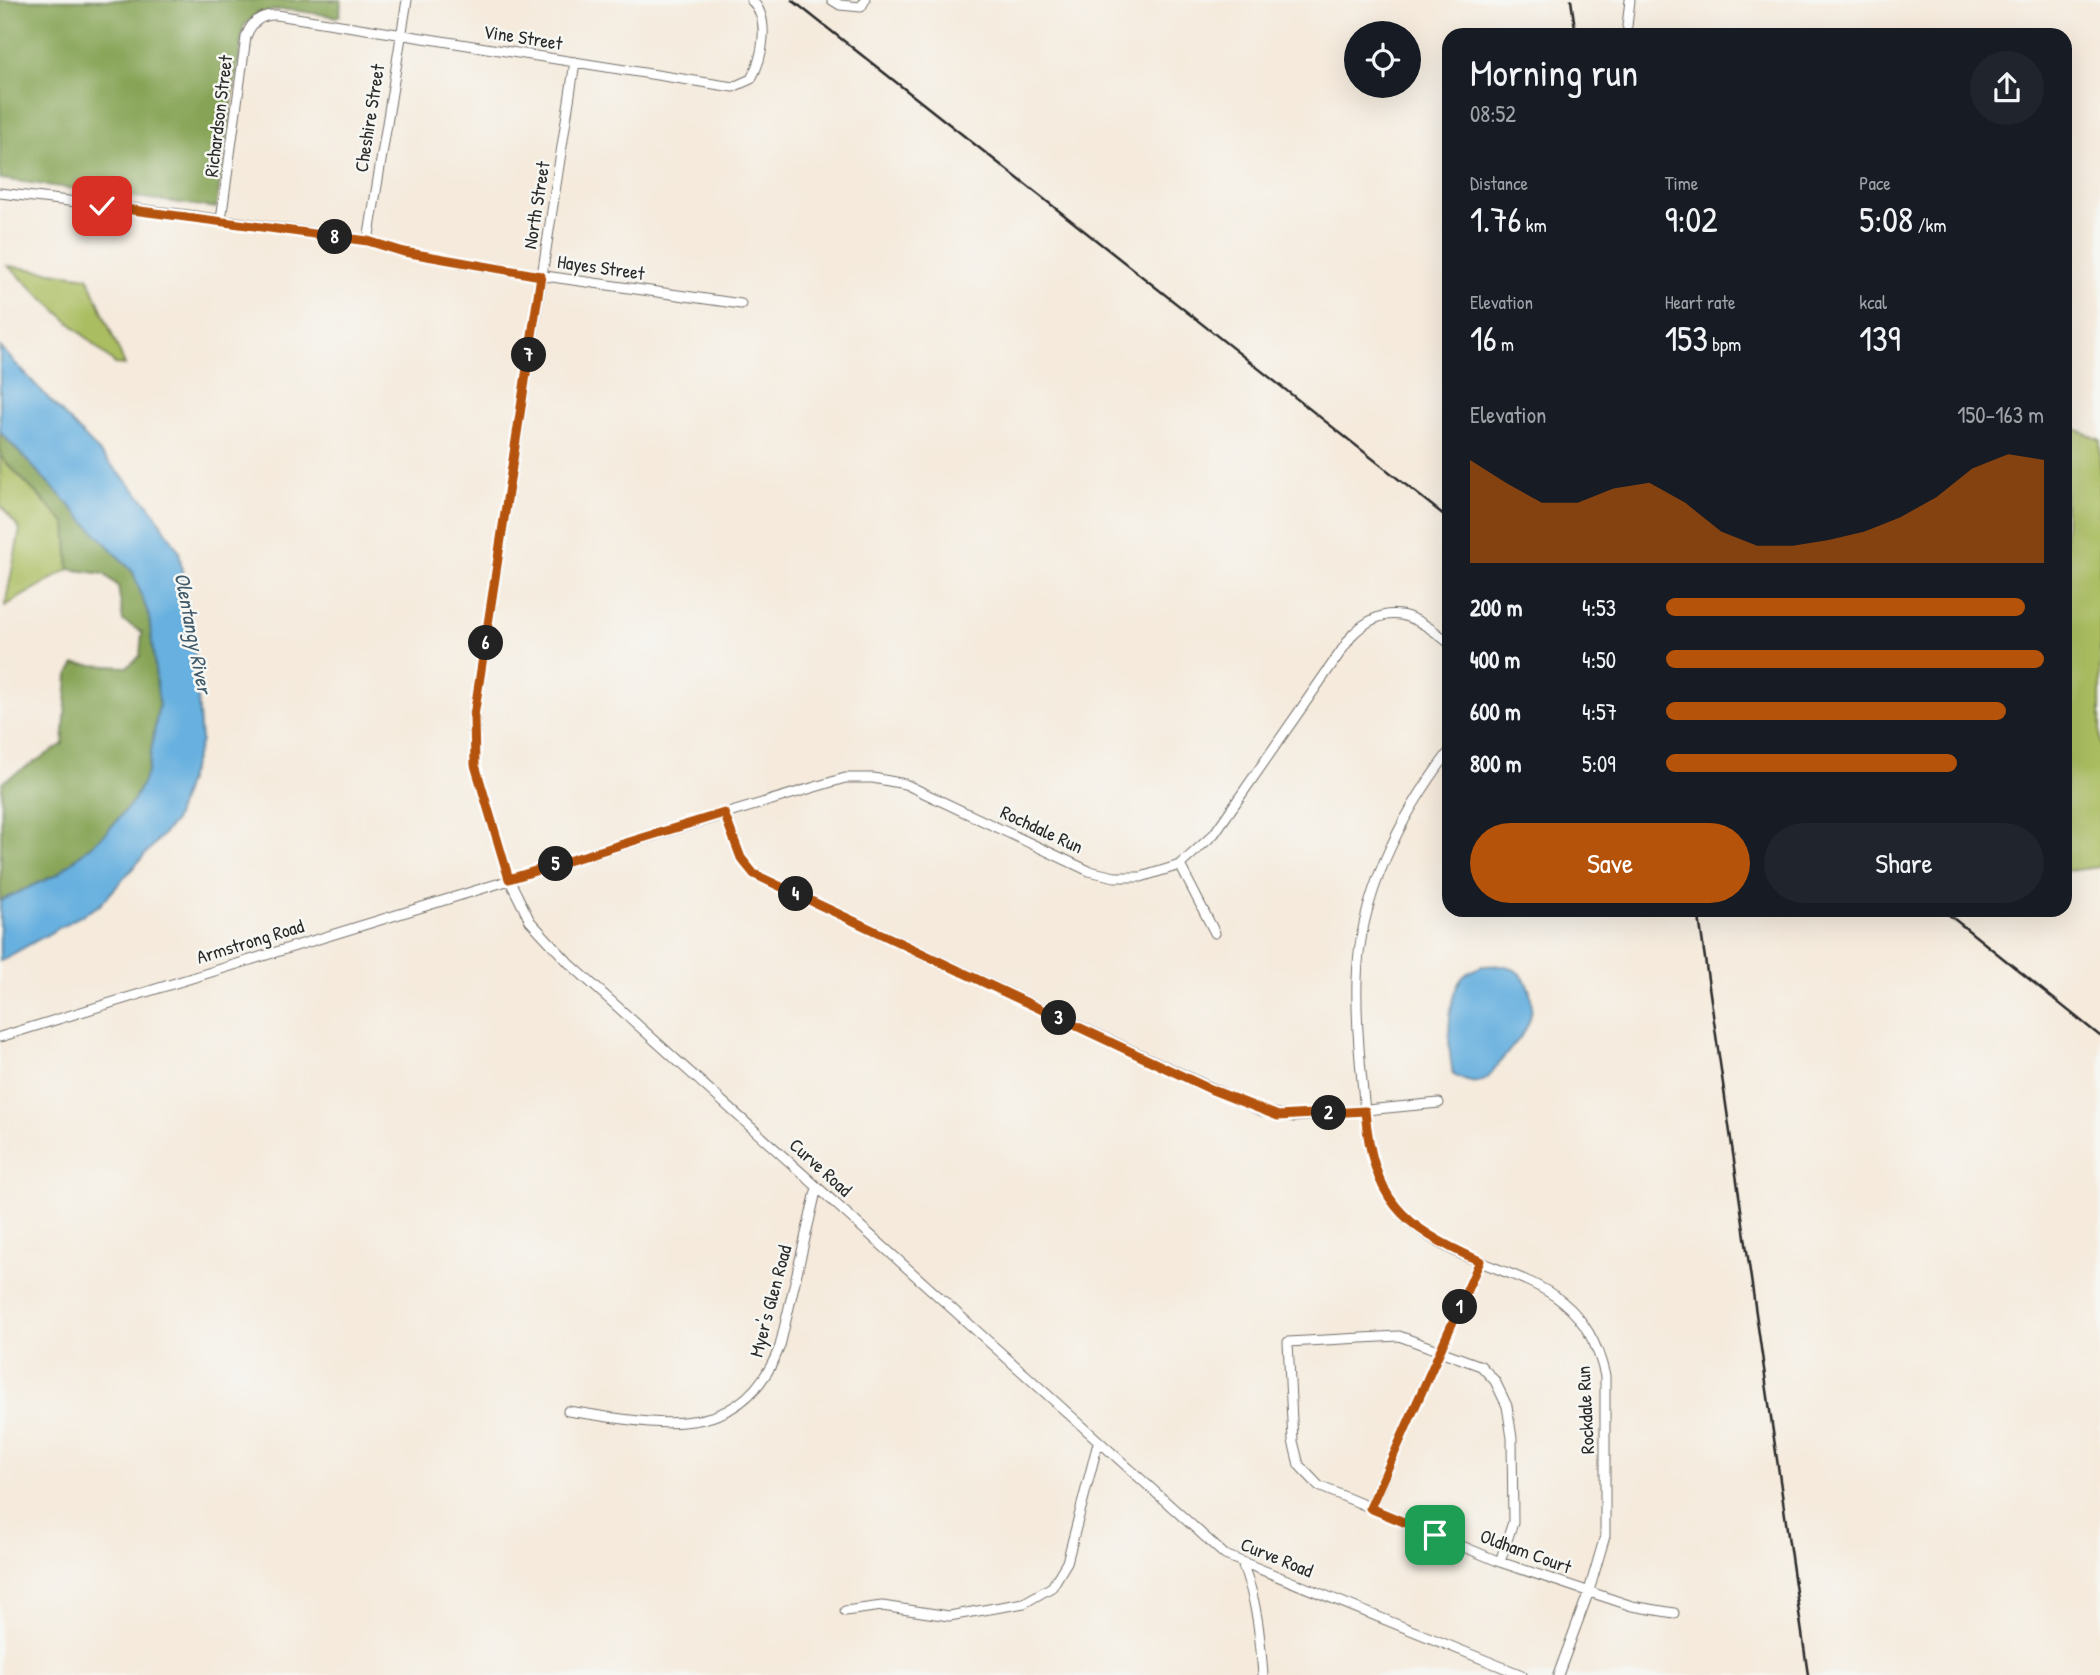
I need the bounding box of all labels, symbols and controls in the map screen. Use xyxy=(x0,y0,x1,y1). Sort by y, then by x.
street label: Vine Street xyxy=(482,18,565,56)
map controls xyxy=(1344,21,1421,98)
button: locate xyxy=(1344,21,1421,98)
text: Morning run xyxy=(1470,46,1638,98)
button: share xyxy=(1970,51,2044,125)
street label: Richardson Street xyxy=(198,53,238,178)
street label: Cheshire Street xyxy=(348,62,390,174)
text: 08:52 xyxy=(1470,98,1516,129)
street label: North Street xyxy=(516,159,556,251)
text: Distance xyxy=(1470,170,1528,196)
text: Time xyxy=(1665,170,1698,196)
text: Pace xyxy=(1859,170,1891,196)
pin xyxy=(72,176,132,236)
icon: check xyxy=(83,187,121,225)
text: 1.76 xyxy=(1470,196,1522,243)
text: 9:02 xyxy=(1665,196,1718,243)
text: 5:08 xyxy=(1859,196,1913,243)
text: km xyxy=(1522,212,1547,238)
text: /km xyxy=(1913,212,1946,238)
pin: 8 xyxy=(318,219,352,254)
text: 8 xyxy=(330,223,339,249)
street label: Hayes Street xyxy=(556,248,647,286)
text: Elevation xyxy=(1470,289,1533,315)
text: Heart rate xyxy=(1665,289,1736,315)
text: kcal xyxy=(1859,289,1887,315)
text: 16 xyxy=(1470,315,1497,362)
text: 153 xyxy=(1665,315,1708,362)
text: 139 xyxy=(1859,315,1901,362)
text: m xyxy=(1497,331,1514,357)
text: bpm xyxy=(1708,331,1741,357)
pin: 7 xyxy=(512,338,546,372)
text: 7 xyxy=(524,341,533,367)
text: Elevation xyxy=(1470,399,1546,430)
text: 150–163 m xyxy=(1957,399,2044,430)
water label: Olentangy River xyxy=(168,570,220,699)
text: 200 m xyxy=(1470,592,1522,623)
text: 4:53 xyxy=(1582,592,1616,623)
pin: 6 xyxy=(468,626,504,660)
text: 6 xyxy=(482,629,489,655)
text: 400 m xyxy=(1470,644,1520,675)
text: 4:50 xyxy=(1582,644,1616,675)
text: 600 m xyxy=(1470,696,1521,727)
text: 4:57 xyxy=(1582,696,1617,727)
text: 800 m xyxy=(1470,748,1522,779)
text: 5:09 xyxy=(1582,748,1616,779)
street label: Rochdale Run xyxy=(996,799,1088,859)
button: Save xyxy=(1470,823,1750,903)
button: Share xyxy=(1764,823,2044,903)
pin: 5 xyxy=(538,846,574,882)
text: 5 xyxy=(551,850,560,876)
pin: 4 xyxy=(778,876,814,912)
text: 4 xyxy=(792,880,799,906)
street label: Armstrong Road xyxy=(193,912,307,970)
pin: 3 xyxy=(1042,1000,1076,1036)
text: 3 xyxy=(1054,1004,1063,1030)
pin: 2 xyxy=(1312,1096,1346,1130)
text: 2 xyxy=(1324,1099,1333,1125)
street label: Curve Road xyxy=(784,1132,858,1202)
street label: Myer's Glen Road xyxy=(743,1242,798,1360)
pin: 1 xyxy=(1442,1290,1478,1324)
text: 1 xyxy=(1456,1293,1463,1319)
street label: Rockdale Run xyxy=(1570,1365,1600,1455)
pin xyxy=(1405,1505,1465,1565)
icon: arrive xyxy=(1416,1516,1454,1554)
street label: Oldham Court xyxy=(1477,1522,1576,1580)
street label: Curve Road xyxy=(1237,1531,1318,1584)

